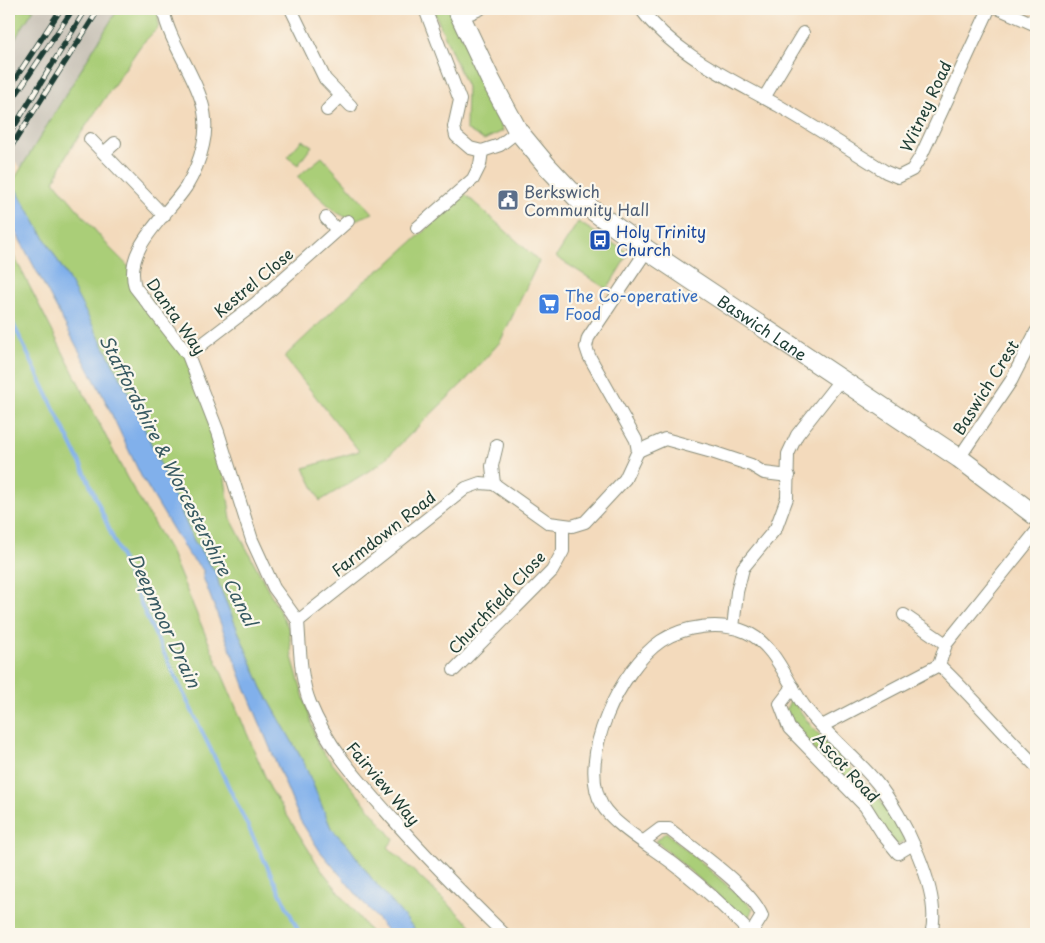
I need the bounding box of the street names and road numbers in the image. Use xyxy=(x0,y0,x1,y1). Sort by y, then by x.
street label: Witney Road xyxy=(893,56,957,156)
street label: Kestrel Close xyxy=(208,242,298,322)
street label: Danta Way xyxy=(142,273,212,359)
street label: Baswich Lane xyxy=(713,288,812,366)
street label: Baswich Crest xyxy=(946,335,1024,439)
street label: Farmdown Road xyxy=(326,485,440,581)
street label: Churchfield Close xyxy=(442,545,550,659)
street label: Ascot Road xyxy=(808,727,886,807)
street label: Fairview Way xyxy=(342,736,426,830)

